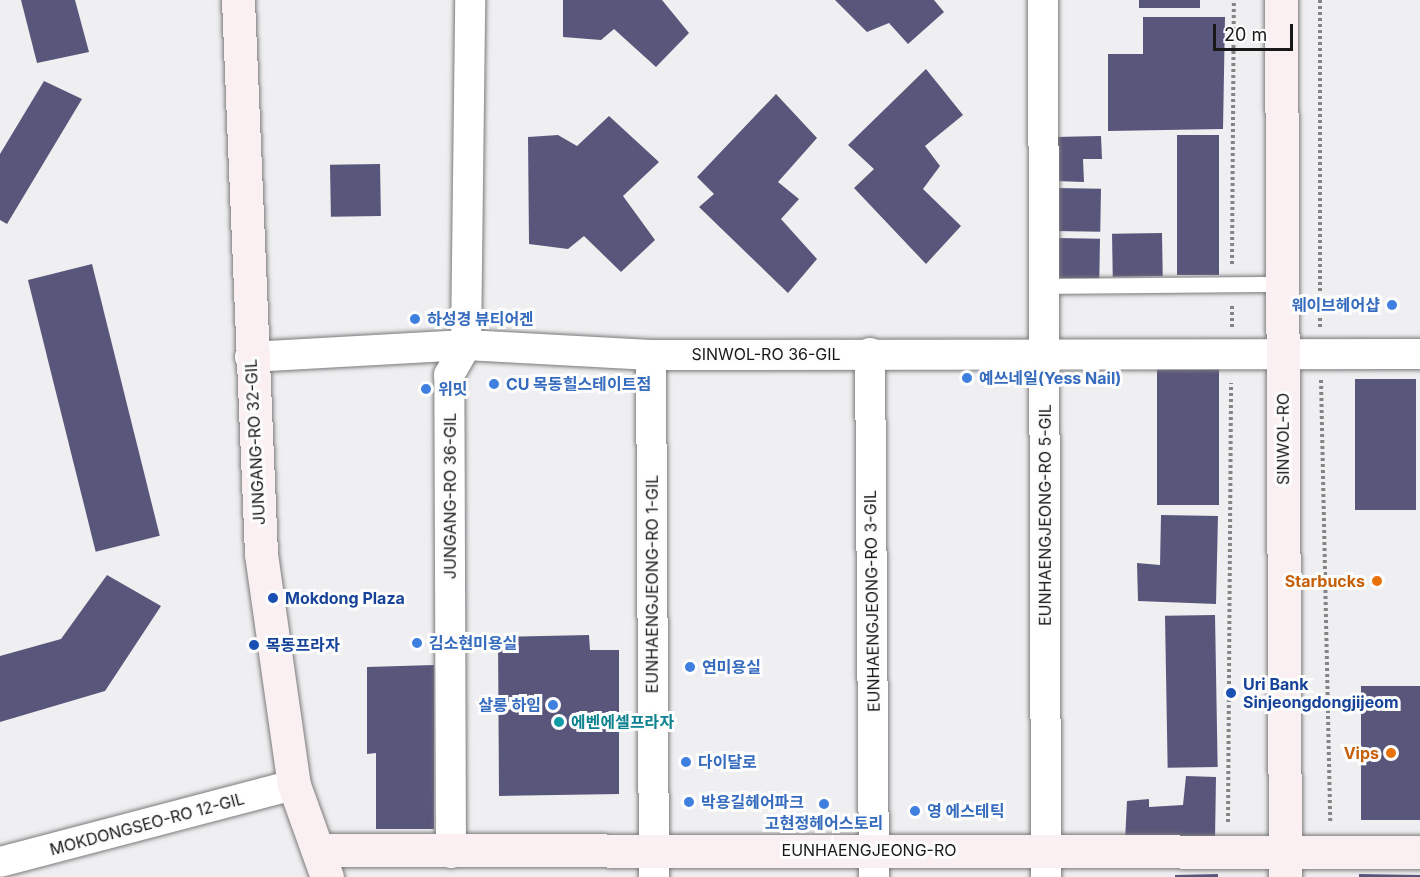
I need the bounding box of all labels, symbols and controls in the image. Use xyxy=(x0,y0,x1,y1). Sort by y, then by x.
scale bar xyxy=(1216,12,1296,50)
text: 20 m xyxy=(1224,24,1267,45)
place label: 웨이브헤어샵 xyxy=(1292,295,1380,315)
marker: 웨이브헤어샵 xyxy=(1385,298,1399,312)
place label: 하성경 뷰티어겐 xyxy=(427,309,534,329)
marker: 하성경 뷰티어겐 xyxy=(408,312,422,326)
street label: SINWOL-RO 36-GIL xyxy=(691,344,841,364)
street label: JUNGANG-RO 32-GIL xyxy=(241,358,269,526)
place label: 예쓰네일(Yess Nail) xyxy=(979,368,1122,388)
marker: 예쓰네일(Yess Nail) xyxy=(960,371,974,385)
place label: CU 목동힐스테이트점 xyxy=(506,374,651,394)
marker: CU 목동힐스테이트점 xyxy=(487,377,501,391)
place label: 위밋 xyxy=(438,379,467,399)
marker: 위밋 xyxy=(419,382,433,396)
street label: SINWOL-RO xyxy=(1273,393,1293,485)
street label: EUNHAENGJEONG-RO 5-GIL xyxy=(1035,404,1055,626)
street label: JUNGANG-RO 36-GIL xyxy=(440,413,460,579)
street label: EUNHAENGJEONG-RO 1-GIL xyxy=(642,475,662,693)
street label: EUNHAENGJEONG-RO 3-GIL xyxy=(860,490,884,712)
place label: Starbucks xyxy=(1285,571,1365,591)
marker: Starbucks xyxy=(1370,574,1384,588)
place label: Mokdong Plaza xyxy=(285,588,405,608)
marker: Mokdong Plaza xyxy=(266,591,280,605)
place label: 김소현미용실 xyxy=(429,633,517,653)
place label: 목동프라자 xyxy=(266,635,340,655)
marker: 김소현미용실 xyxy=(410,636,424,650)
marker: 목동프라자 xyxy=(247,638,261,652)
place label: 연미용실 xyxy=(702,657,761,677)
marker: 연미용실 xyxy=(683,660,697,674)
place label: Uri Bank Sinjeongdongjijeom xyxy=(1243,674,1399,712)
marker: Uri Bank Sinjeongdongjijeom xyxy=(1224,686,1238,700)
place label: 살롱 하임 xyxy=(478,695,541,715)
marker: 살롱 하임 xyxy=(546,698,560,712)
place label: 에벤에셀프라자 xyxy=(571,712,674,732)
marker: 에벤에셀프라자 xyxy=(552,715,566,729)
place label: Vips xyxy=(1344,743,1379,763)
marker: Vips xyxy=(1384,746,1398,760)
place label: 다이달로 xyxy=(698,752,757,772)
marker: 다이달로 xyxy=(679,755,693,769)
street label: MOKDONGSEO-RO 12-GIL xyxy=(48,789,246,859)
place label: 박용길헤어파크 xyxy=(701,792,804,812)
marker: 박용길헤어파크 xyxy=(682,795,696,809)
marker: 고현정헤어스토리 xyxy=(817,797,831,811)
place label: 영 에스테틱 xyxy=(927,801,1004,821)
marker: 영 에스테틱 xyxy=(908,804,922,818)
place label: 고현정헤어스토리 xyxy=(765,813,883,833)
street label: EUNHAENGJEONG-RO xyxy=(782,840,956,860)

